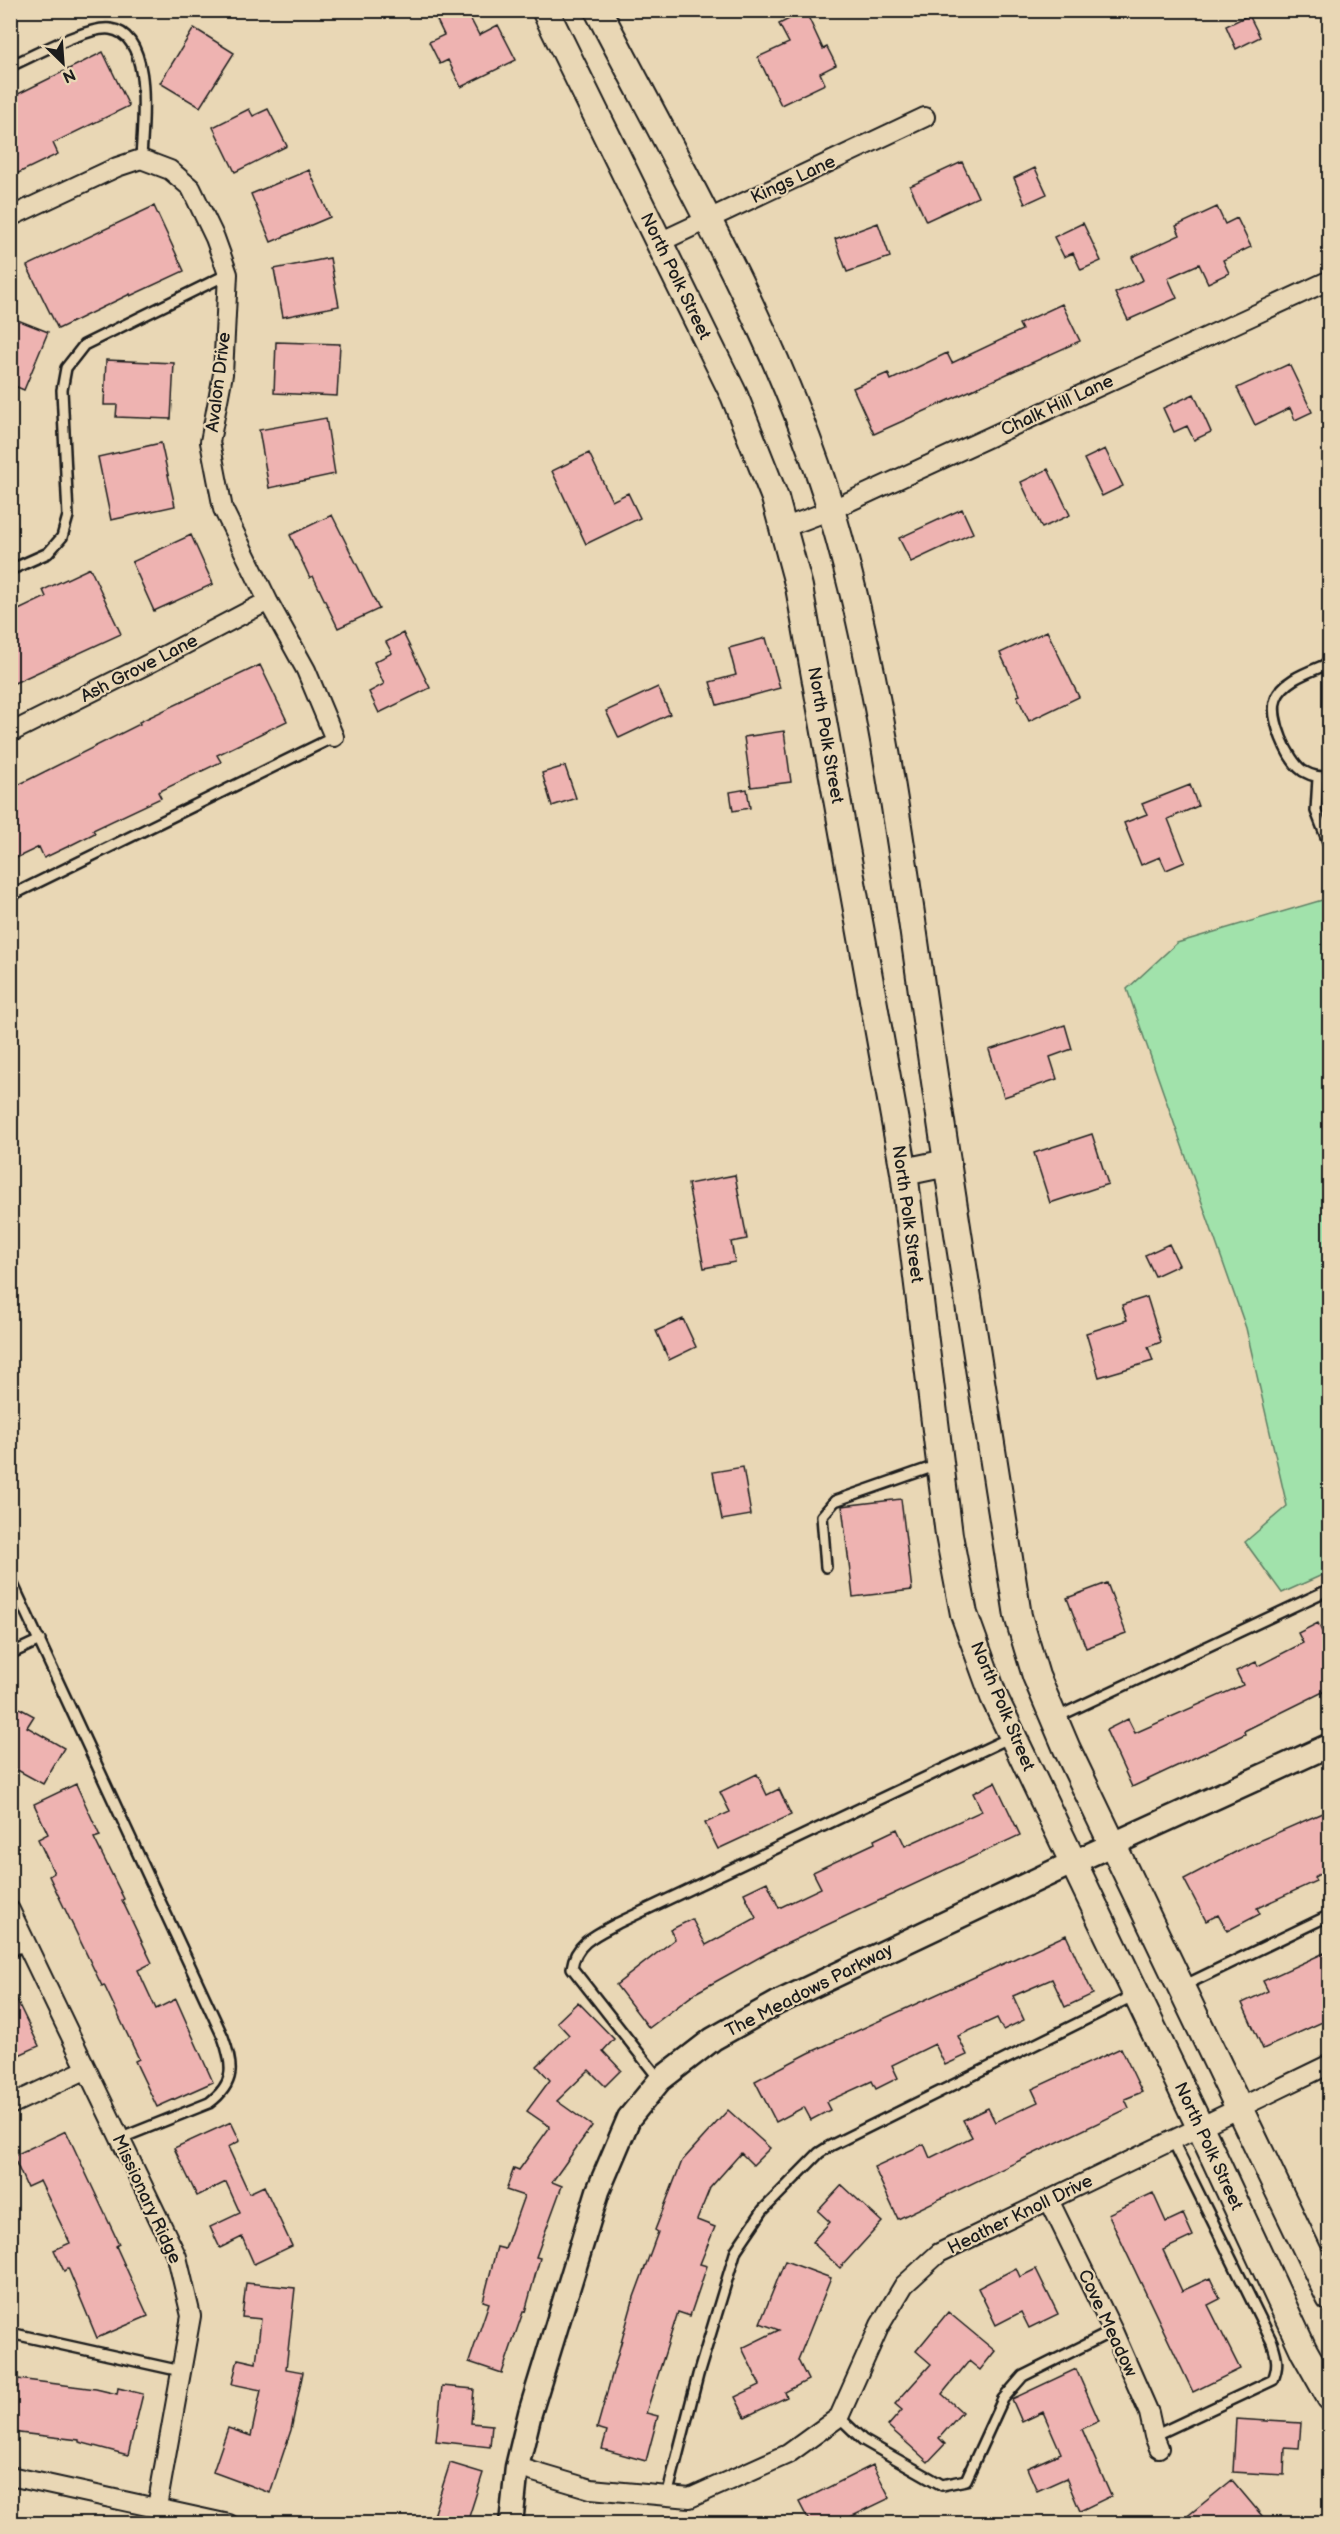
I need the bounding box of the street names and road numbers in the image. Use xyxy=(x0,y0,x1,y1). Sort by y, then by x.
street label: Kings Lane xyxy=(748,151,839,208)
street label: North Polk Street xyxy=(636,209,716,343)
street label: Avalon Drive xyxy=(202,331,235,433)
street label: Chalk Hill Lane xyxy=(998,370,1117,441)
street label: Ash Grove Lane xyxy=(77,630,202,707)
street label: North Polk Street xyxy=(803,665,848,806)
street label: North Polk Street xyxy=(887,1144,928,1285)
street label: North Polk Street xyxy=(966,1638,1039,1774)
street label: The Meadows Parkway xyxy=(722,1939,897,2042)
street label: North Polk Street xyxy=(1170,2079,1248,2214)
street label: Missionary Ridge xyxy=(107,2131,186,2267)
street label: Heather Knoll Drive xyxy=(944,2170,1096,2259)
street label: Cove Meadow xyxy=(1074,2266,1142,2380)

